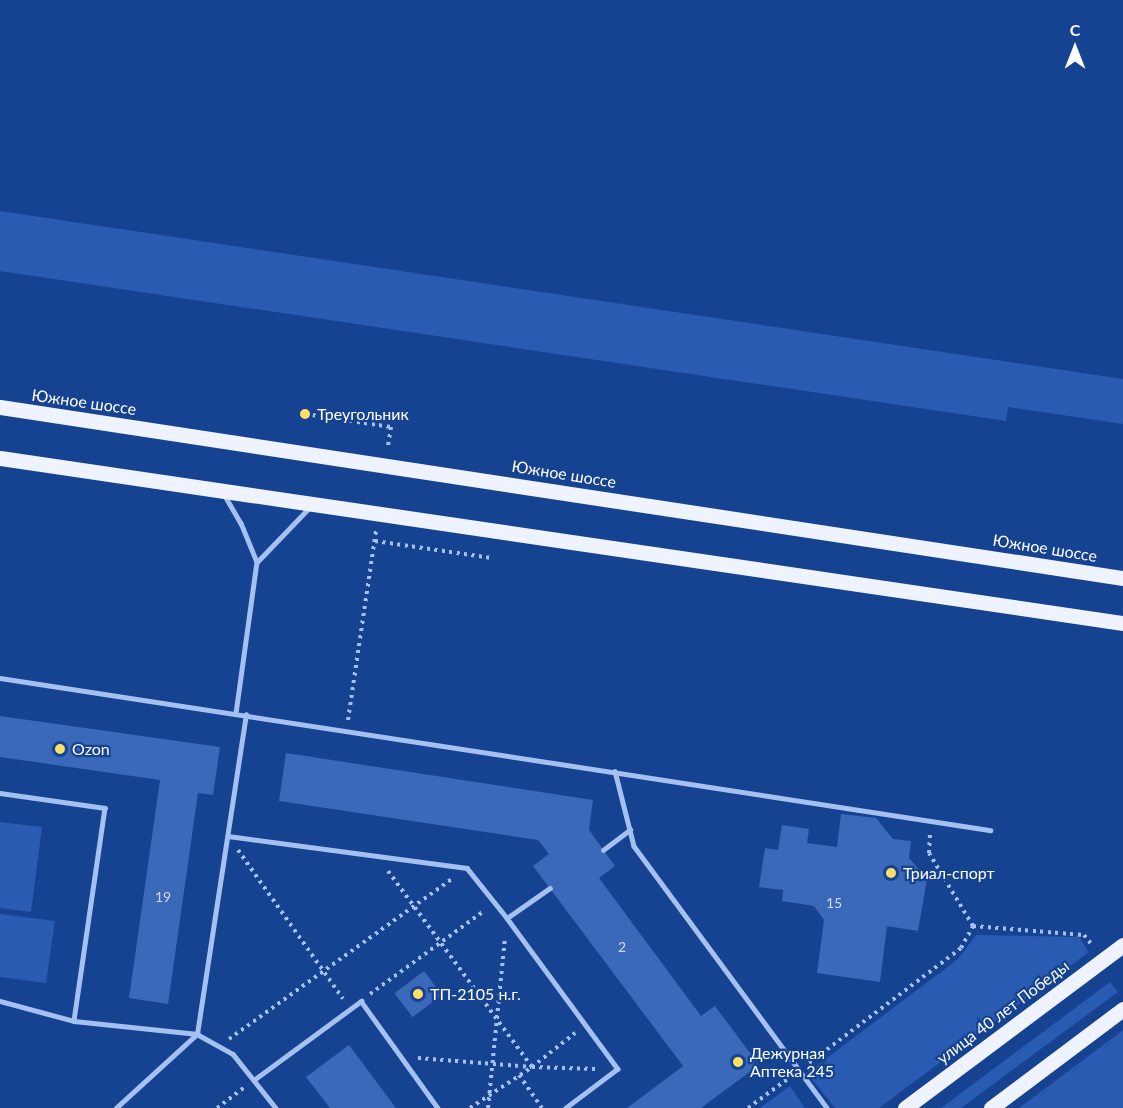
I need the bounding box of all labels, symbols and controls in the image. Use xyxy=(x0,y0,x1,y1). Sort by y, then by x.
north arrow xyxy=(1045,18,1105,78)
text: С xyxy=(1070,20,1080,39)
street label: Южное шоссе xyxy=(31,385,137,419)
place label: Треугольник xyxy=(317,404,409,424)
marker: Треугольник xyxy=(298,407,312,421)
street label: Южное шоссе xyxy=(510,456,618,492)
street label: Южное шоссе xyxy=(991,530,1099,566)
place label: Ozon xyxy=(72,739,110,759)
marker: Ozon xyxy=(53,742,67,756)
place label: Триал-спорт xyxy=(903,863,995,883)
marker: Триал-спорт xyxy=(884,866,898,880)
house number: 19 xyxy=(155,889,171,905)
house number: 15 xyxy=(826,895,842,911)
house number: 2 xyxy=(618,939,626,955)
street label: улица 40 лет Победы xyxy=(933,956,1073,1068)
place label: ТП-2105 н.г. xyxy=(430,984,521,1004)
marker: ТП-2105 н.г. xyxy=(411,987,425,1001)
place label: Дежурная Аптека 245 xyxy=(750,1043,834,1081)
marker: Дежурная Аптека 245 xyxy=(731,1055,745,1069)

